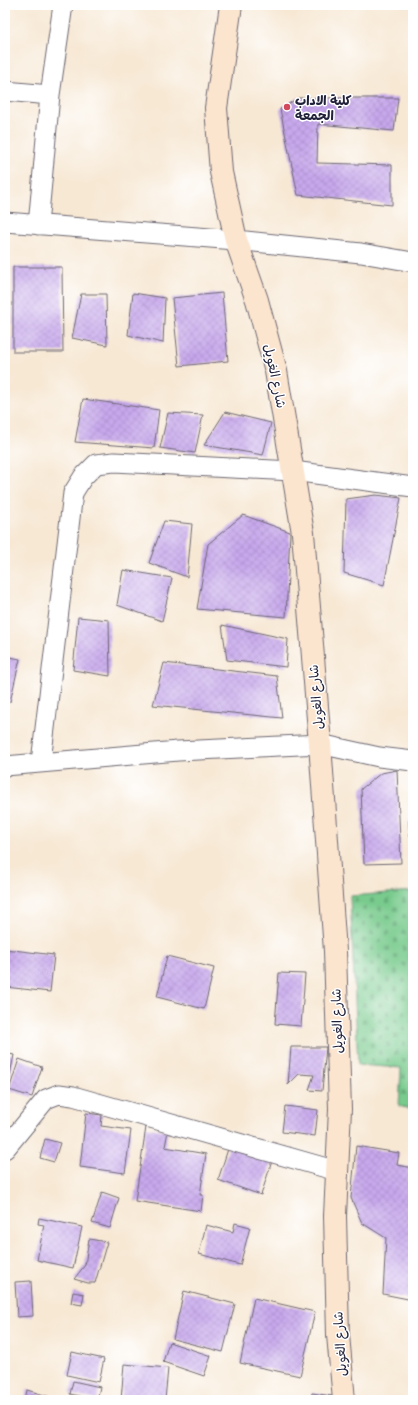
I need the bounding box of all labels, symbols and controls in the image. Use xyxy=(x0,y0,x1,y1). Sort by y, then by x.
place label: كلية اﻻداب الجمعة xyxy=(295,89,352,127)
marker: كلية اﻻداب الجمعة xyxy=(282,102,292,112)
street label: شارع الغويل xyxy=(257,342,293,410)
street label: شارع الغويل xyxy=(302,664,330,730)
street label: شارع الغويل xyxy=(324,988,350,1054)
street label: شارع الغويل xyxy=(326,1311,354,1377)

